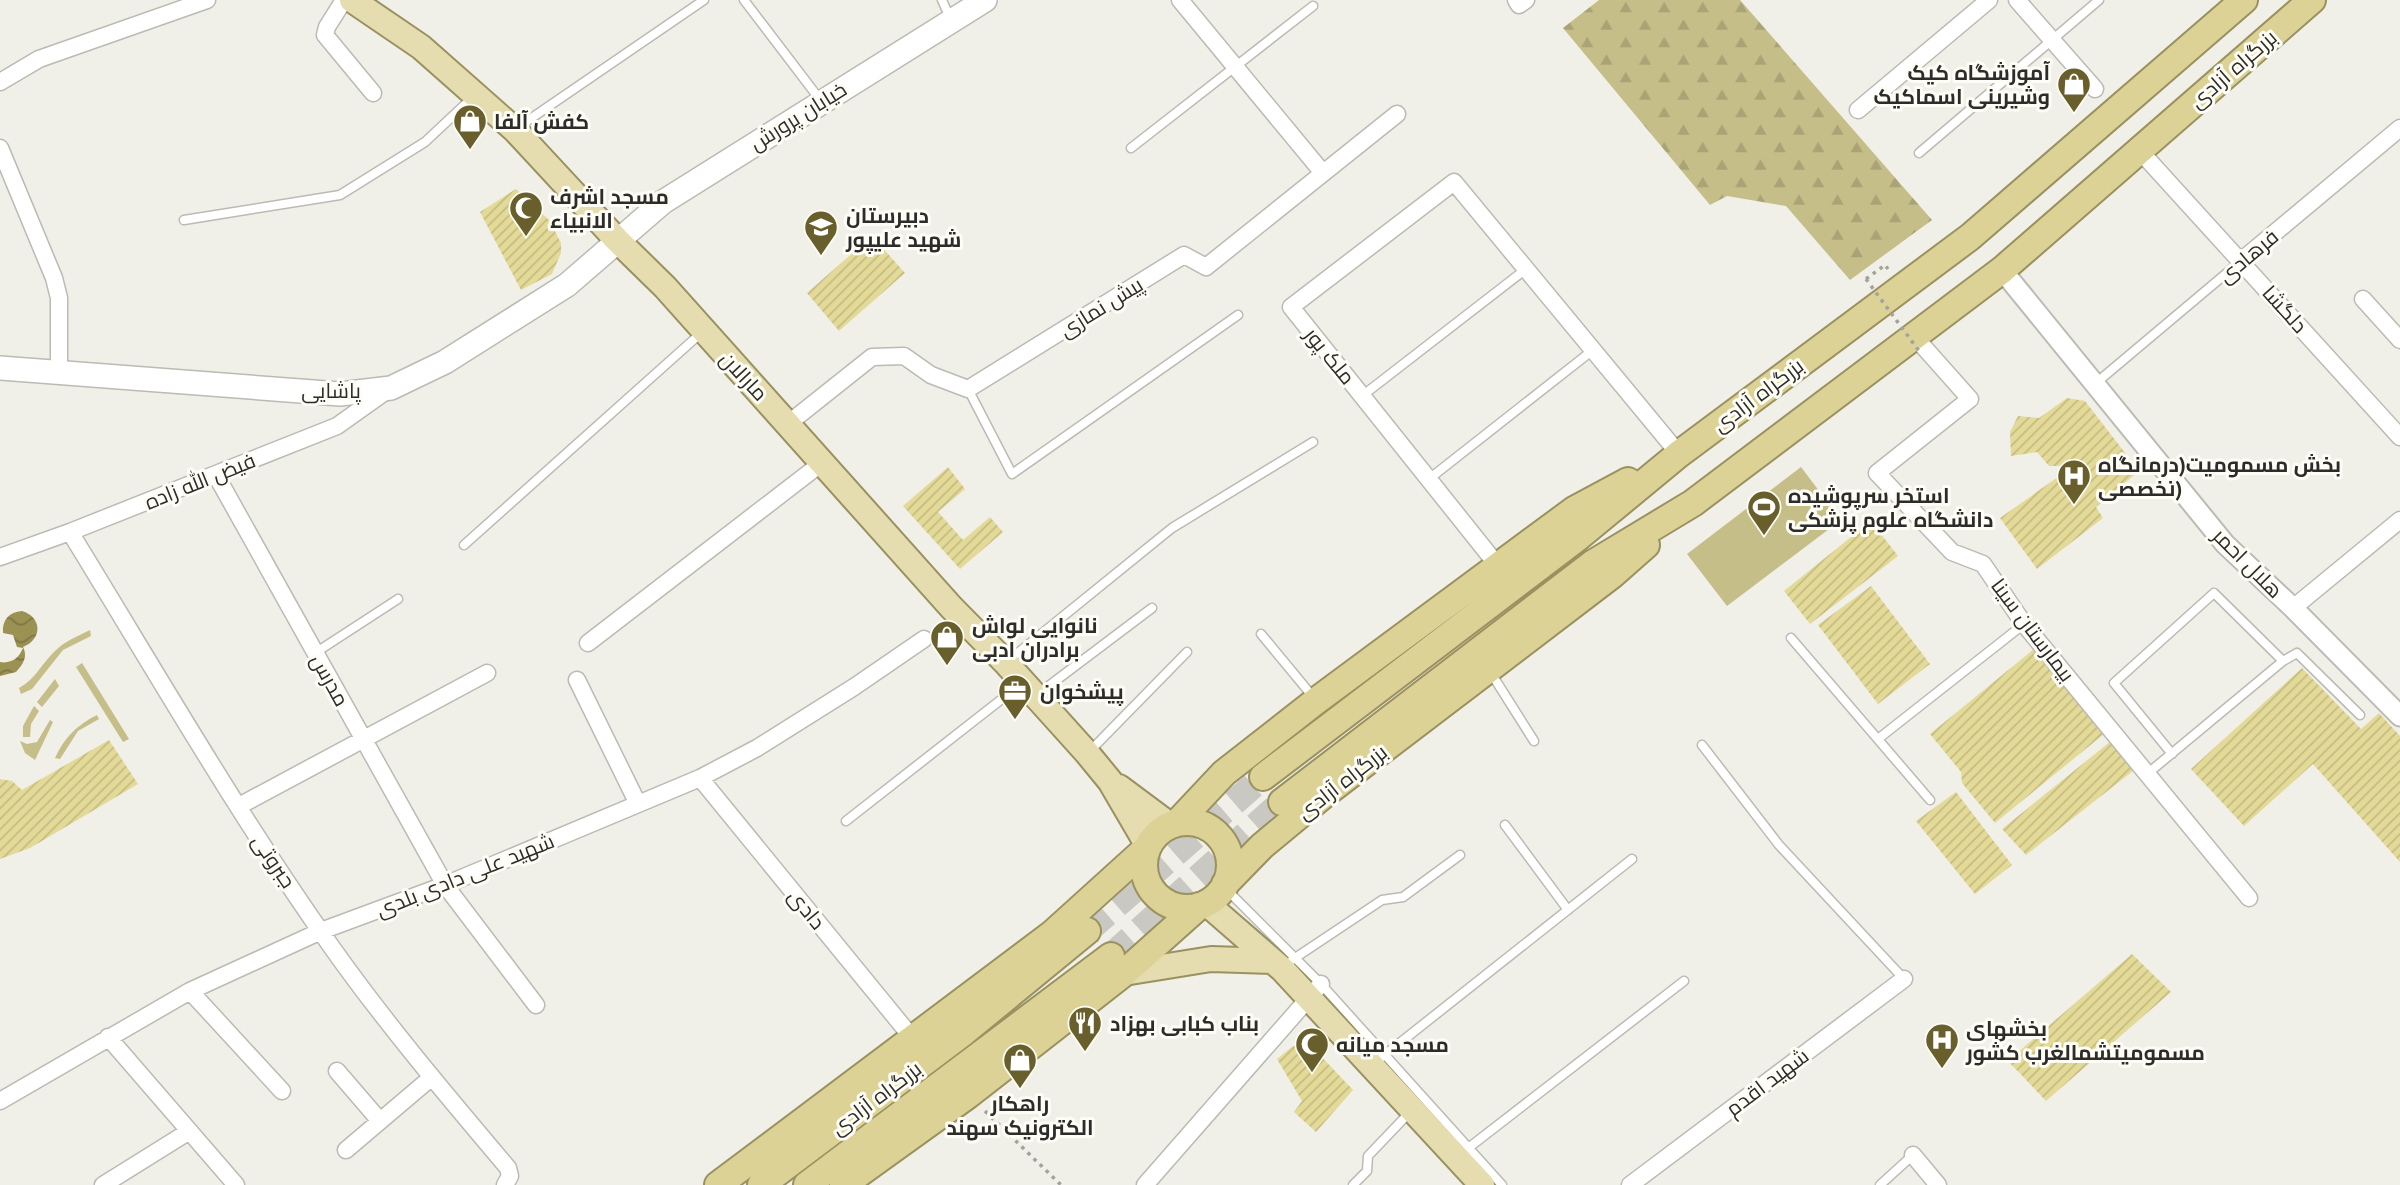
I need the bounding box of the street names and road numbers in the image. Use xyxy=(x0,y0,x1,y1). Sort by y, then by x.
street label: بزرگراه آزادی xyxy=(2184,24,2282,114)
street label: خیابان پرورش xyxy=(744,75,852,157)
street label: فرهادی xyxy=(2212,223,2284,289)
street label: پیش نمازی xyxy=(1054,270,1149,344)
street label: دلگشا xyxy=(2257,280,2313,338)
street label: ملک پور xyxy=(1297,321,1361,391)
street label: مارالان xyxy=(714,345,774,407)
street label: بزرگراه آزادی xyxy=(1707,352,1809,438)
street label: پاشایی xyxy=(301,377,361,405)
street label: فیض الله زاده xyxy=(141,447,259,515)
street label: هلال احمر xyxy=(2207,522,2289,604)
street label: بیمارستان سینا xyxy=(1985,573,2081,687)
street label: مدرس xyxy=(305,649,355,711)
street label: بزرگراه آزادی xyxy=(1291,738,1393,826)
street label: شهید علی دادی بلدی xyxy=(372,827,558,923)
street label: جبروتی xyxy=(246,829,302,893)
street label: دادی xyxy=(782,883,832,935)
street label: شهید اقدم xyxy=(1720,1042,1814,1123)
street label: بزرگراه آزادی xyxy=(825,1055,927,1141)

